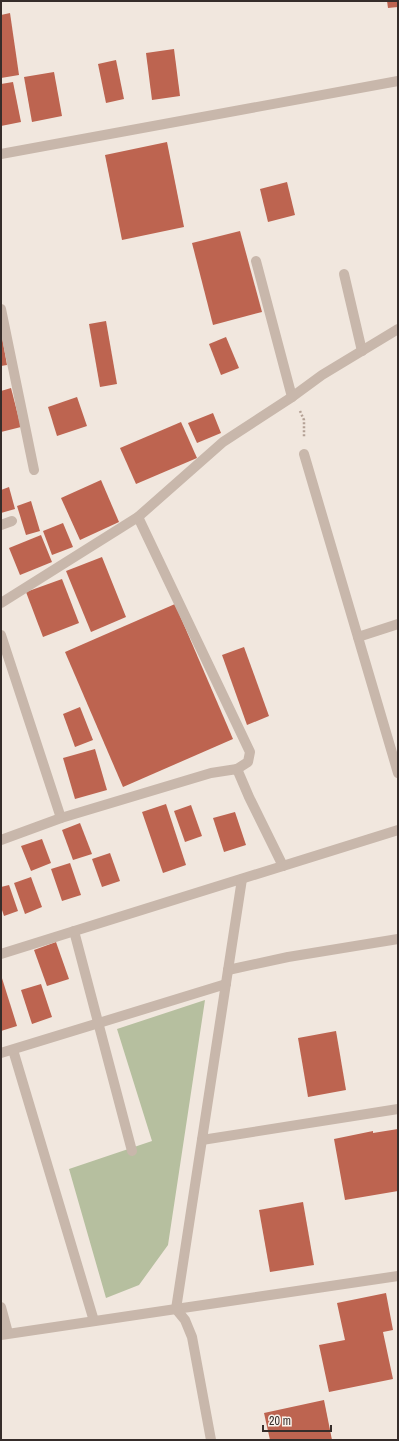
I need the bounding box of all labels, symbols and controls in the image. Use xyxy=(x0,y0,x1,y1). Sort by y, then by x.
scale bar xyxy=(263,1407,331,1433)
text: 20 m xyxy=(269,1413,291,1429)

